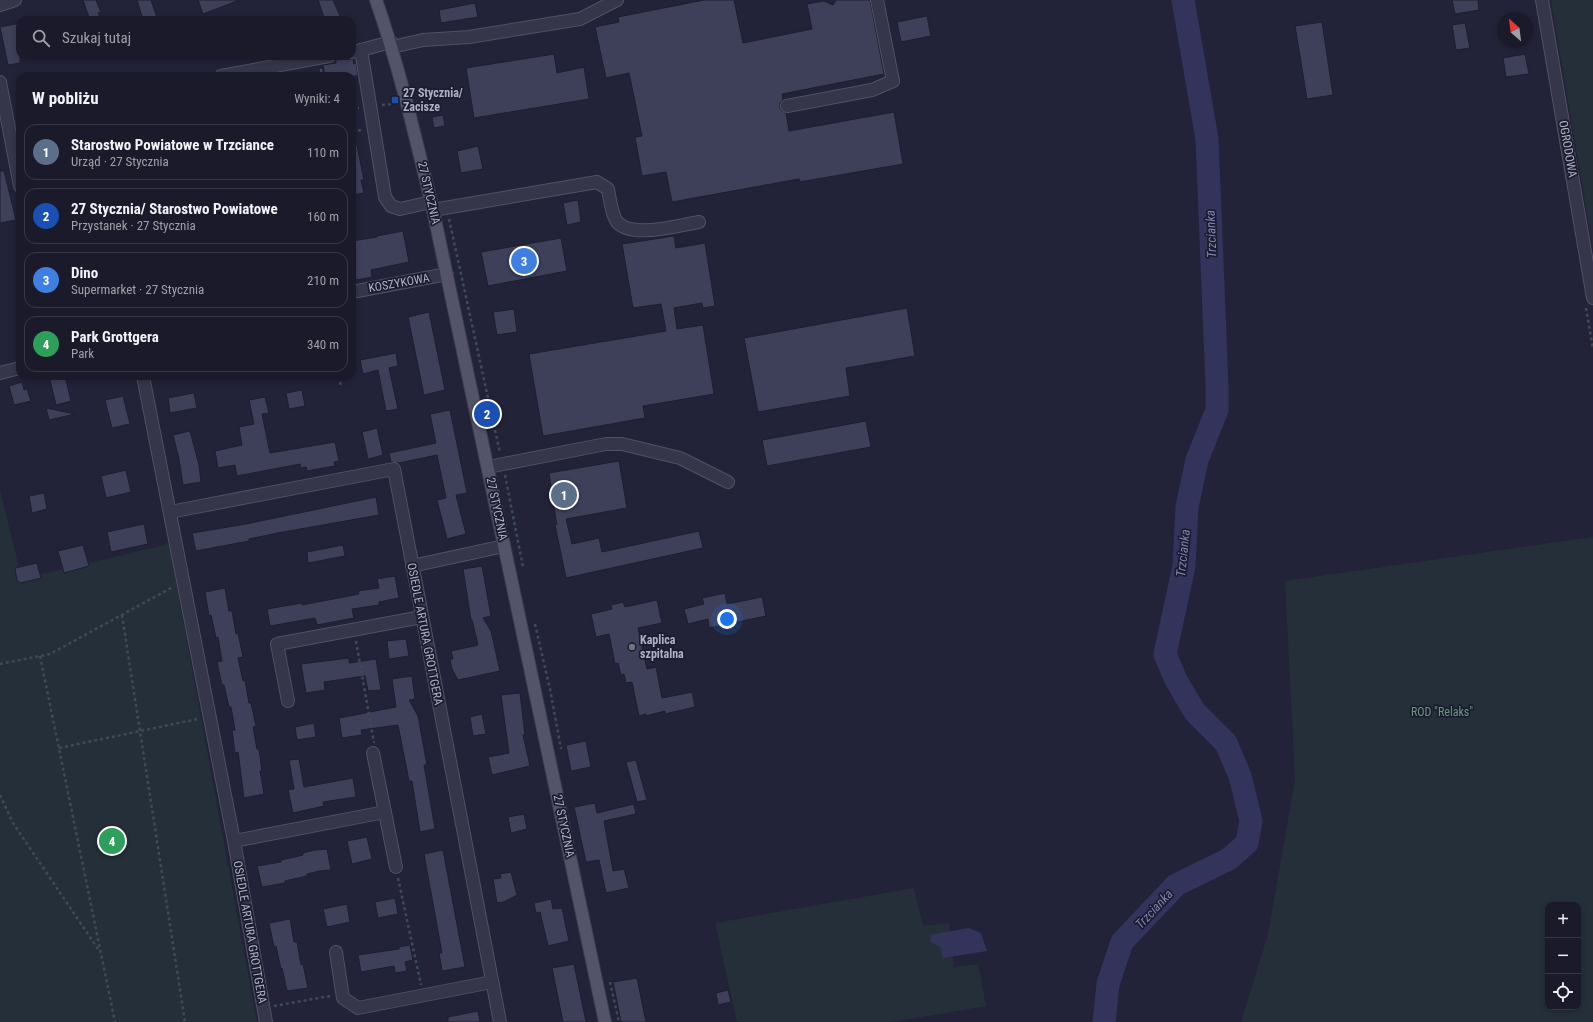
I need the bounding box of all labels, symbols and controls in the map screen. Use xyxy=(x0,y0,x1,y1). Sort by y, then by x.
north arrow xyxy=(1497,12,1533,48)
search box xyxy=(16,16,356,60)
icon: search xyxy=(30,27,52,49)
text: Szukaj tutaj xyxy=(62,29,131,47)
place label: 27 Stycznia/ Zacisze xyxy=(403,86,463,114)
text: W pobliżu xyxy=(32,88,99,108)
text: Wyniki: 4 xyxy=(294,91,340,106)
marker: 27 Stycznia/ Zacisze xyxy=(390,95,400,105)
street label: OGRODOWA xyxy=(1556,119,1580,179)
text: Starostwo Powiatowe w Trzciance xyxy=(71,136,274,154)
text: 1 xyxy=(43,145,49,160)
text: 110 m xyxy=(307,145,339,160)
text: Urząd · 27 Stycznia xyxy=(71,154,169,169)
street label: 27 STYCZNIA xyxy=(415,160,443,226)
text: 27 Stycznia/ Starostwo Powiatowe xyxy=(71,200,278,218)
text: 2 xyxy=(43,209,49,224)
text: 160 m xyxy=(307,209,339,224)
water label: Trzcianka xyxy=(1203,210,1219,258)
text: Przystanek · 27 Stycznia xyxy=(71,218,196,233)
pin: 3 xyxy=(511,246,537,276)
text: Dino xyxy=(71,264,98,282)
street label: KOSZYKOWA xyxy=(367,271,431,295)
text: 3 xyxy=(43,273,49,288)
text: 210 m xyxy=(307,273,339,288)
text: Supermarket · 27 Stycznia xyxy=(71,282,204,297)
text: Park Grottgera xyxy=(71,328,159,346)
text: 4 xyxy=(43,337,49,352)
text: 340 m xyxy=(307,337,339,352)
text: Park xyxy=(71,346,94,361)
pin: 2 xyxy=(474,399,500,429)
street label: 27 STYCZNIA xyxy=(484,476,510,542)
pin: 1 xyxy=(551,480,577,510)
water label: Trzcianka xyxy=(1173,528,1193,578)
street label: OSIEDLE ARTURA GROTTGERA xyxy=(404,562,446,706)
your location xyxy=(717,609,737,629)
place label: Kaplica szpitalna xyxy=(640,633,684,661)
marker: Kaplica szpitalna xyxy=(627,642,637,652)
park label: ROD "Relaks" xyxy=(1411,705,1473,719)
street label: 27 STYCZNIA xyxy=(551,793,577,859)
pin: 4 xyxy=(99,826,125,856)
street label: OSIEDLE ARTURA GROTTGERA xyxy=(231,859,269,1005)
water label: Trzcianka xyxy=(1132,886,1176,932)
map controls xyxy=(1545,902,1581,1010)
button: + xyxy=(1545,902,1581,938)
button: − xyxy=(1545,938,1581,974)
button: locate xyxy=(1545,974,1581,1010)

